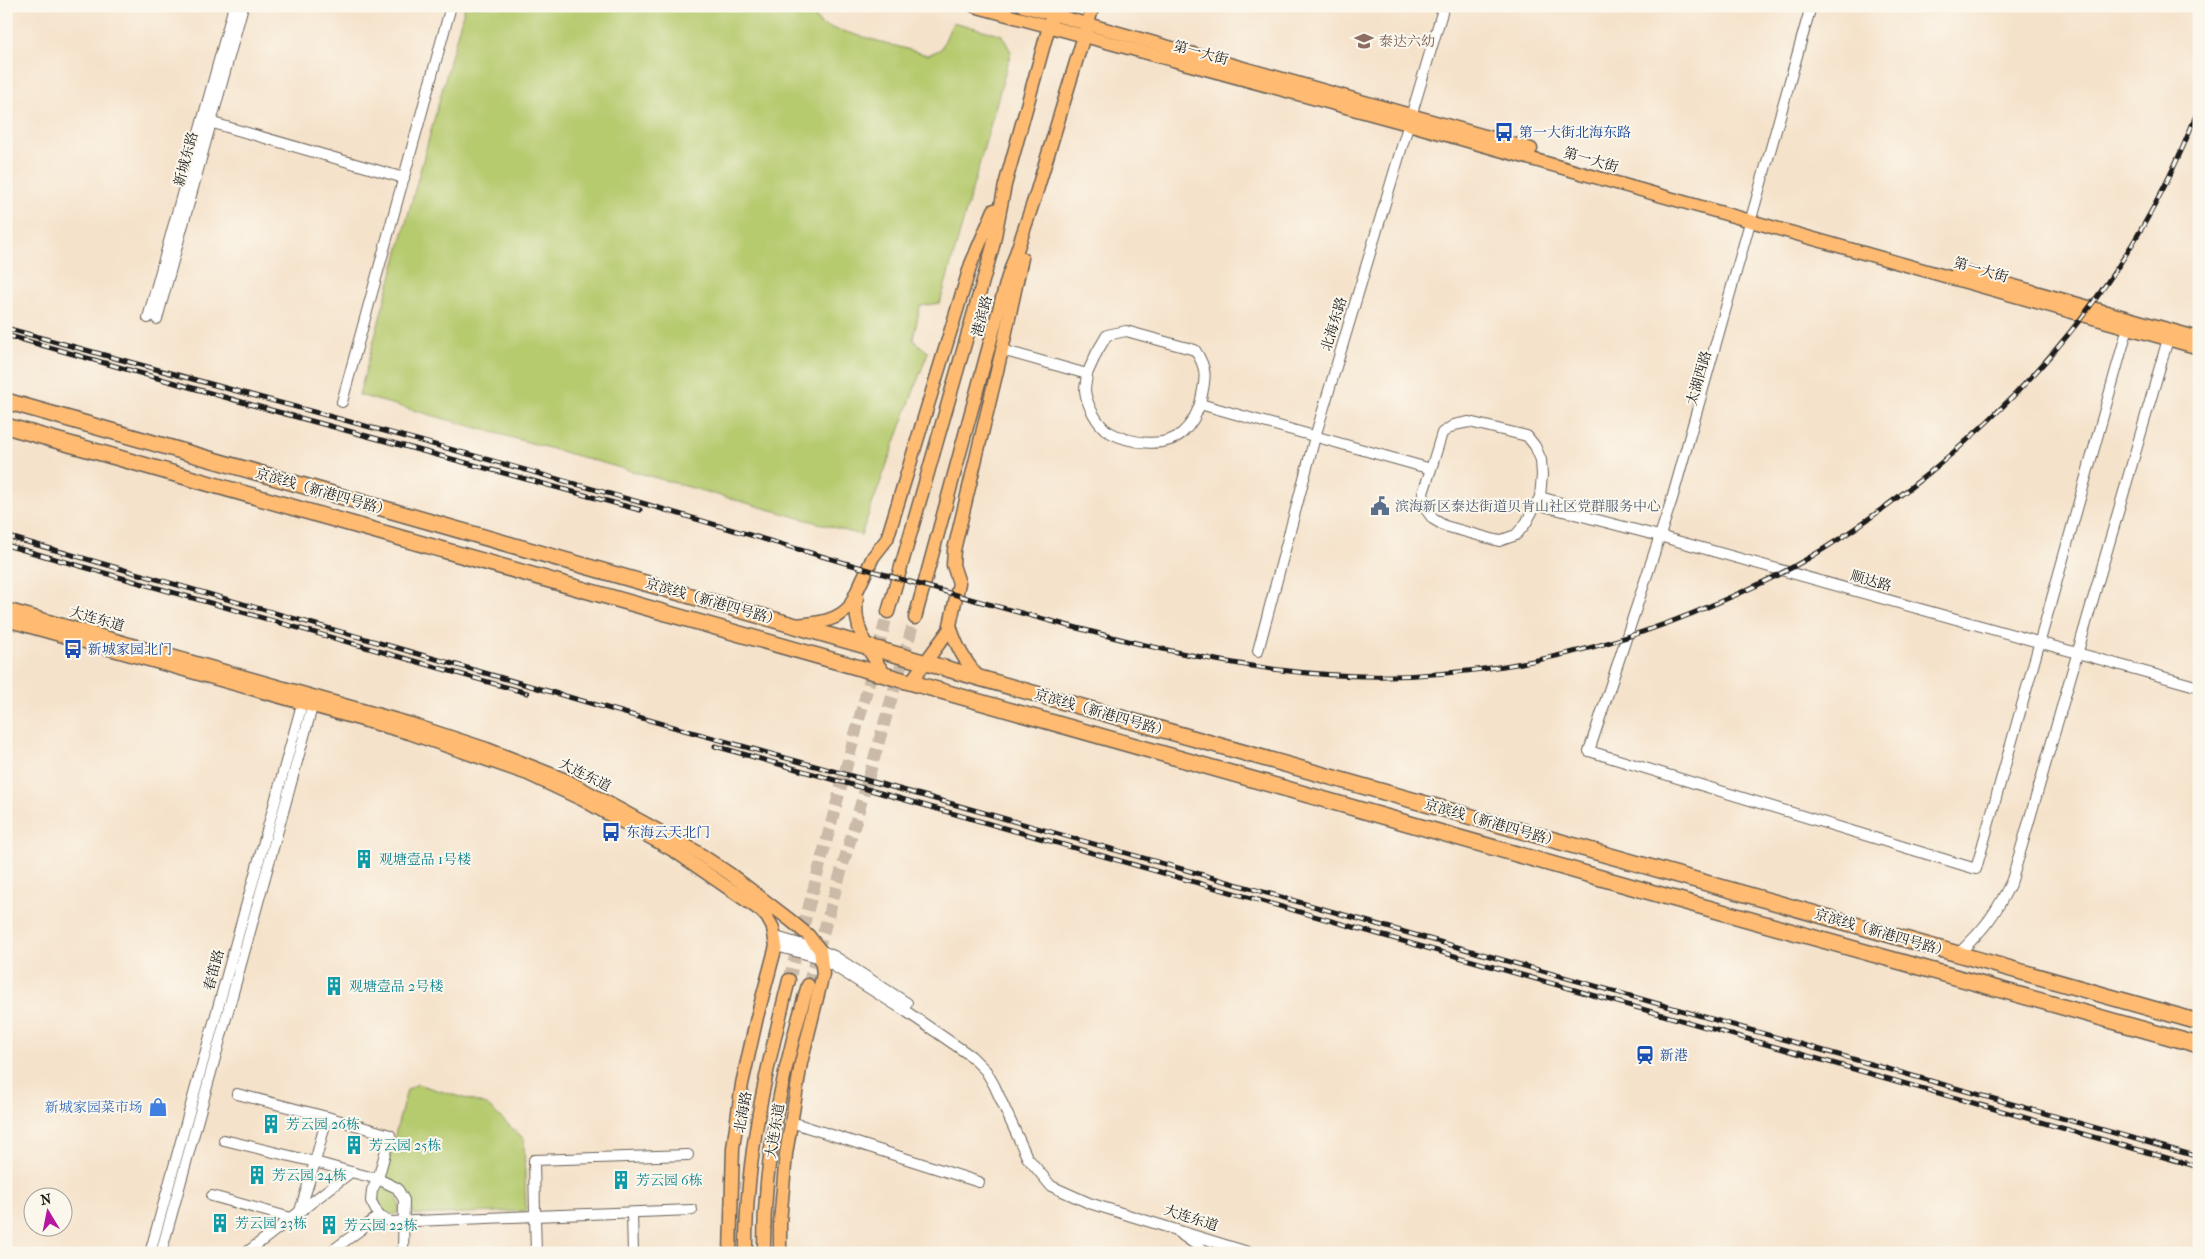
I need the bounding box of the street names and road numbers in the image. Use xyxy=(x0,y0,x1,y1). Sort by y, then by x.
street label: 第一大街 xyxy=(1172,38,1230,68)
street label: 新城东路 xyxy=(171,130,201,188)
street label: 第一大街 xyxy=(1562,144,1620,176)
street label: 第一大街 xyxy=(1952,254,2010,286)
street label: 港滨路 xyxy=(968,294,996,338)
street label: 北海东路 xyxy=(1318,295,1350,353)
street label: 太湖西路 xyxy=(1683,349,1715,407)
street label: 京滨线（新港四号路） xyxy=(253,465,393,519)
street label: 顺达路 xyxy=(1848,567,1894,595)
street label: 京滨线（新港四号路） xyxy=(643,575,783,629)
street label: 大连东道 xyxy=(68,603,126,635)
street label: 京滨线（新港四号路） xyxy=(1032,686,1172,740)
street label: 大连东道 xyxy=(556,755,614,795)
street label: 京滨线（新港四号路） xyxy=(1422,796,1562,850)
street label: 京滨线（新港四号路） xyxy=(1812,906,1952,960)
street label: 春笛路 xyxy=(200,948,228,992)
street label: 北海路 xyxy=(731,1090,755,1134)
street label: 大连东道 xyxy=(762,1102,788,1160)
street label: 大连东道 xyxy=(1162,1201,1220,1235)

